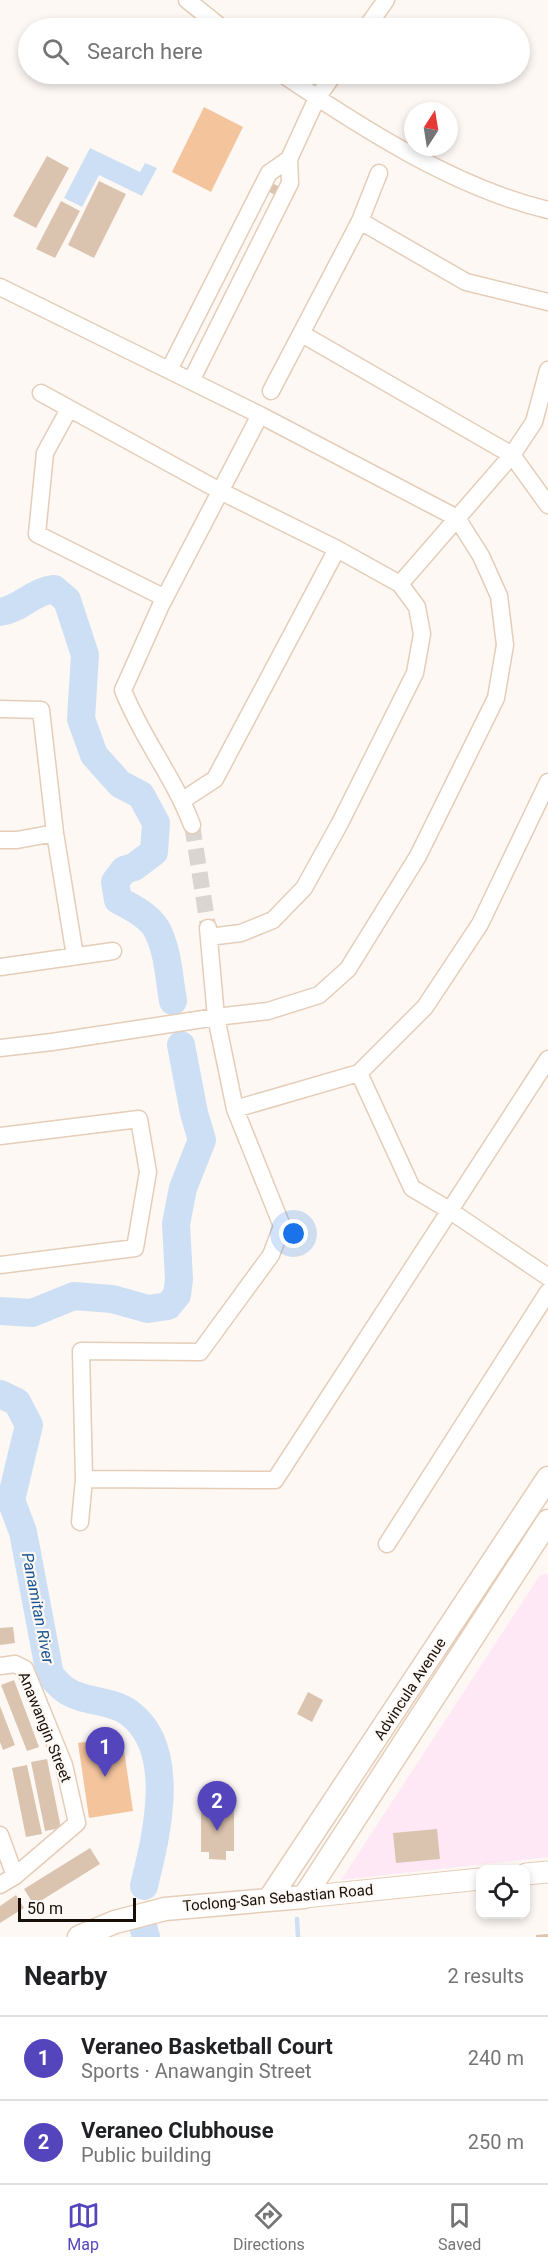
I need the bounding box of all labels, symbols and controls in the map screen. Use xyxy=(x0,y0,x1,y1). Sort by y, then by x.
search box xyxy=(18,18,530,84)
icon: search xyxy=(39,35,72,68)
text: Search here xyxy=(87,39,203,64)
north arrow xyxy=(404,102,458,156)
your location xyxy=(279,1219,308,1248)
water label: Panamitan River xyxy=(18,1551,58,1666)
street label: Advincula Avenue xyxy=(370,1635,450,1743)
street label: Anawangin Street xyxy=(15,1669,75,1785)
pin: 1 xyxy=(86,1728,124,1777)
pin: 2 xyxy=(198,1782,236,1831)
map controls xyxy=(476,1865,530,1919)
button: locate xyxy=(476,1865,530,1919)
street label: Toclong-San Sebastian Road xyxy=(182,1881,374,1915)
scale bar xyxy=(18,1895,136,1922)
text: 50 m xyxy=(27,1899,63,1918)
text: Nearby xyxy=(24,1961,107,1991)
text: 2 results xyxy=(448,1964,524,1988)
text: Veraneo Basketball Court xyxy=(81,2034,333,2059)
text: 1 xyxy=(38,2046,49,2070)
text: 240 m xyxy=(468,2046,524,2070)
text: Sports · Anawangin Street xyxy=(81,2059,312,2083)
text: Veraneo Clubhouse xyxy=(81,2118,274,2143)
text: 2 xyxy=(38,2130,49,2154)
text: 250 m xyxy=(468,2130,524,2154)
text: Public building xyxy=(81,2143,211,2167)
tab: Map xyxy=(67,2199,100,2254)
tab: Directions xyxy=(233,2199,305,2254)
tab: Saved xyxy=(438,2199,481,2254)

